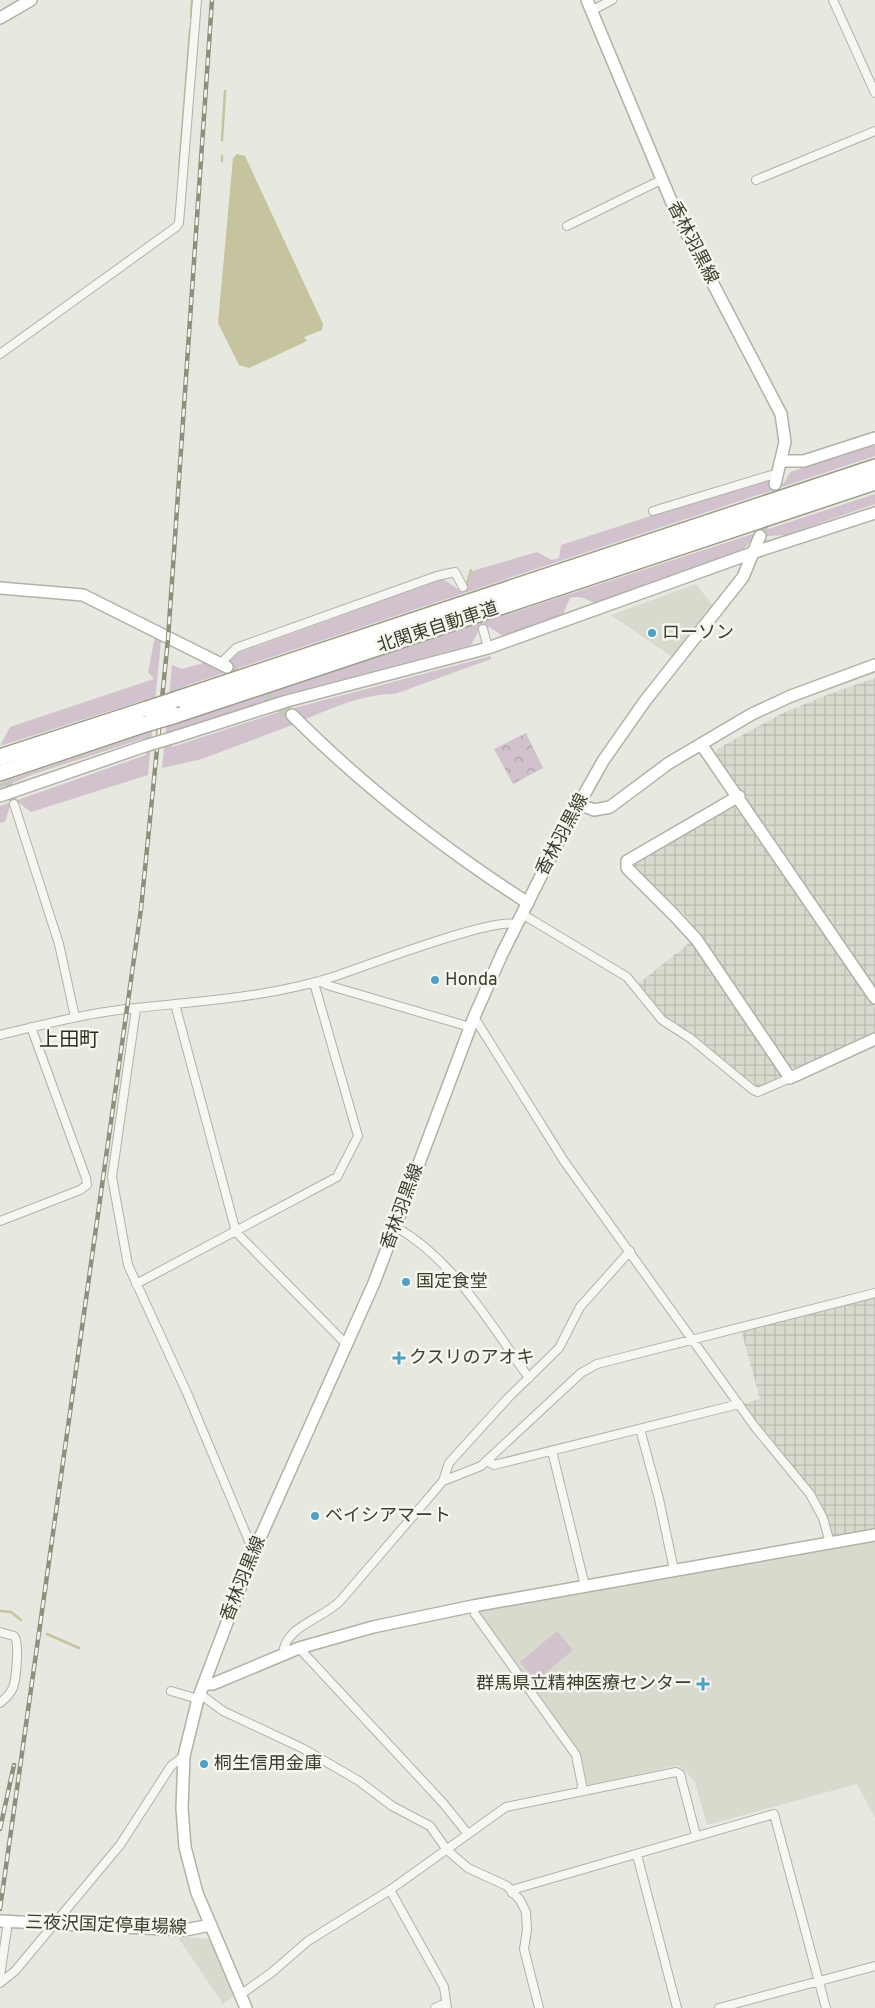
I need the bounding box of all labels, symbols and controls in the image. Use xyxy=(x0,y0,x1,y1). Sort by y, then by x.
street label: 香林羽黒線 xyxy=(661,198,723,288)
street label: 北関東自動車道 xyxy=(375,598,501,658)
place label: ローソン xyxy=(662,622,734,645)
marker: ローソン xyxy=(646,627,658,639)
street label: 香林羽黒線 xyxy=(532,790,594,880)
place label: Honda xyxy=(445,969,498,992)
marker: Honda xyxy=(429,974,441,986)
district label: 上田町 xyxy=(39,1028,99,1054)
street label: 香林羽黒線 xyxy=(377,1161,429,1253)
place label: 国定食堂 xyxy=(416,1271,488,1294)
marker: 国定食堂 xyxy=(400,1276,412,1288)
place label: クスリのアオキ xyxy=(409,1347,534,1370)
marker: クスリのアオキ xyxy=(393,1352,405,1364)
place label: ベイシアマート xyxy=(325,1505,451,1528)
marker: ベイシアマート xyxy=(309,1510,321,1522)
street label: 香林羽黒線 xyxy=(216,1533,272,1625)
place label: 群馬県立精神医療センター xyxy=(476,1673,692,1696)
marker: 群馬県立精神医療センター xyxy=(696,1677,710,1691)
place label: 桐生信用金庫 xyxy=(214,1753,322,1776)
marker: 桐生信用金庫 xyxy=(198,1758,210,1770)
street label: 三夜沢国定停車場線 xyxy=(25,1912,187,1940)

